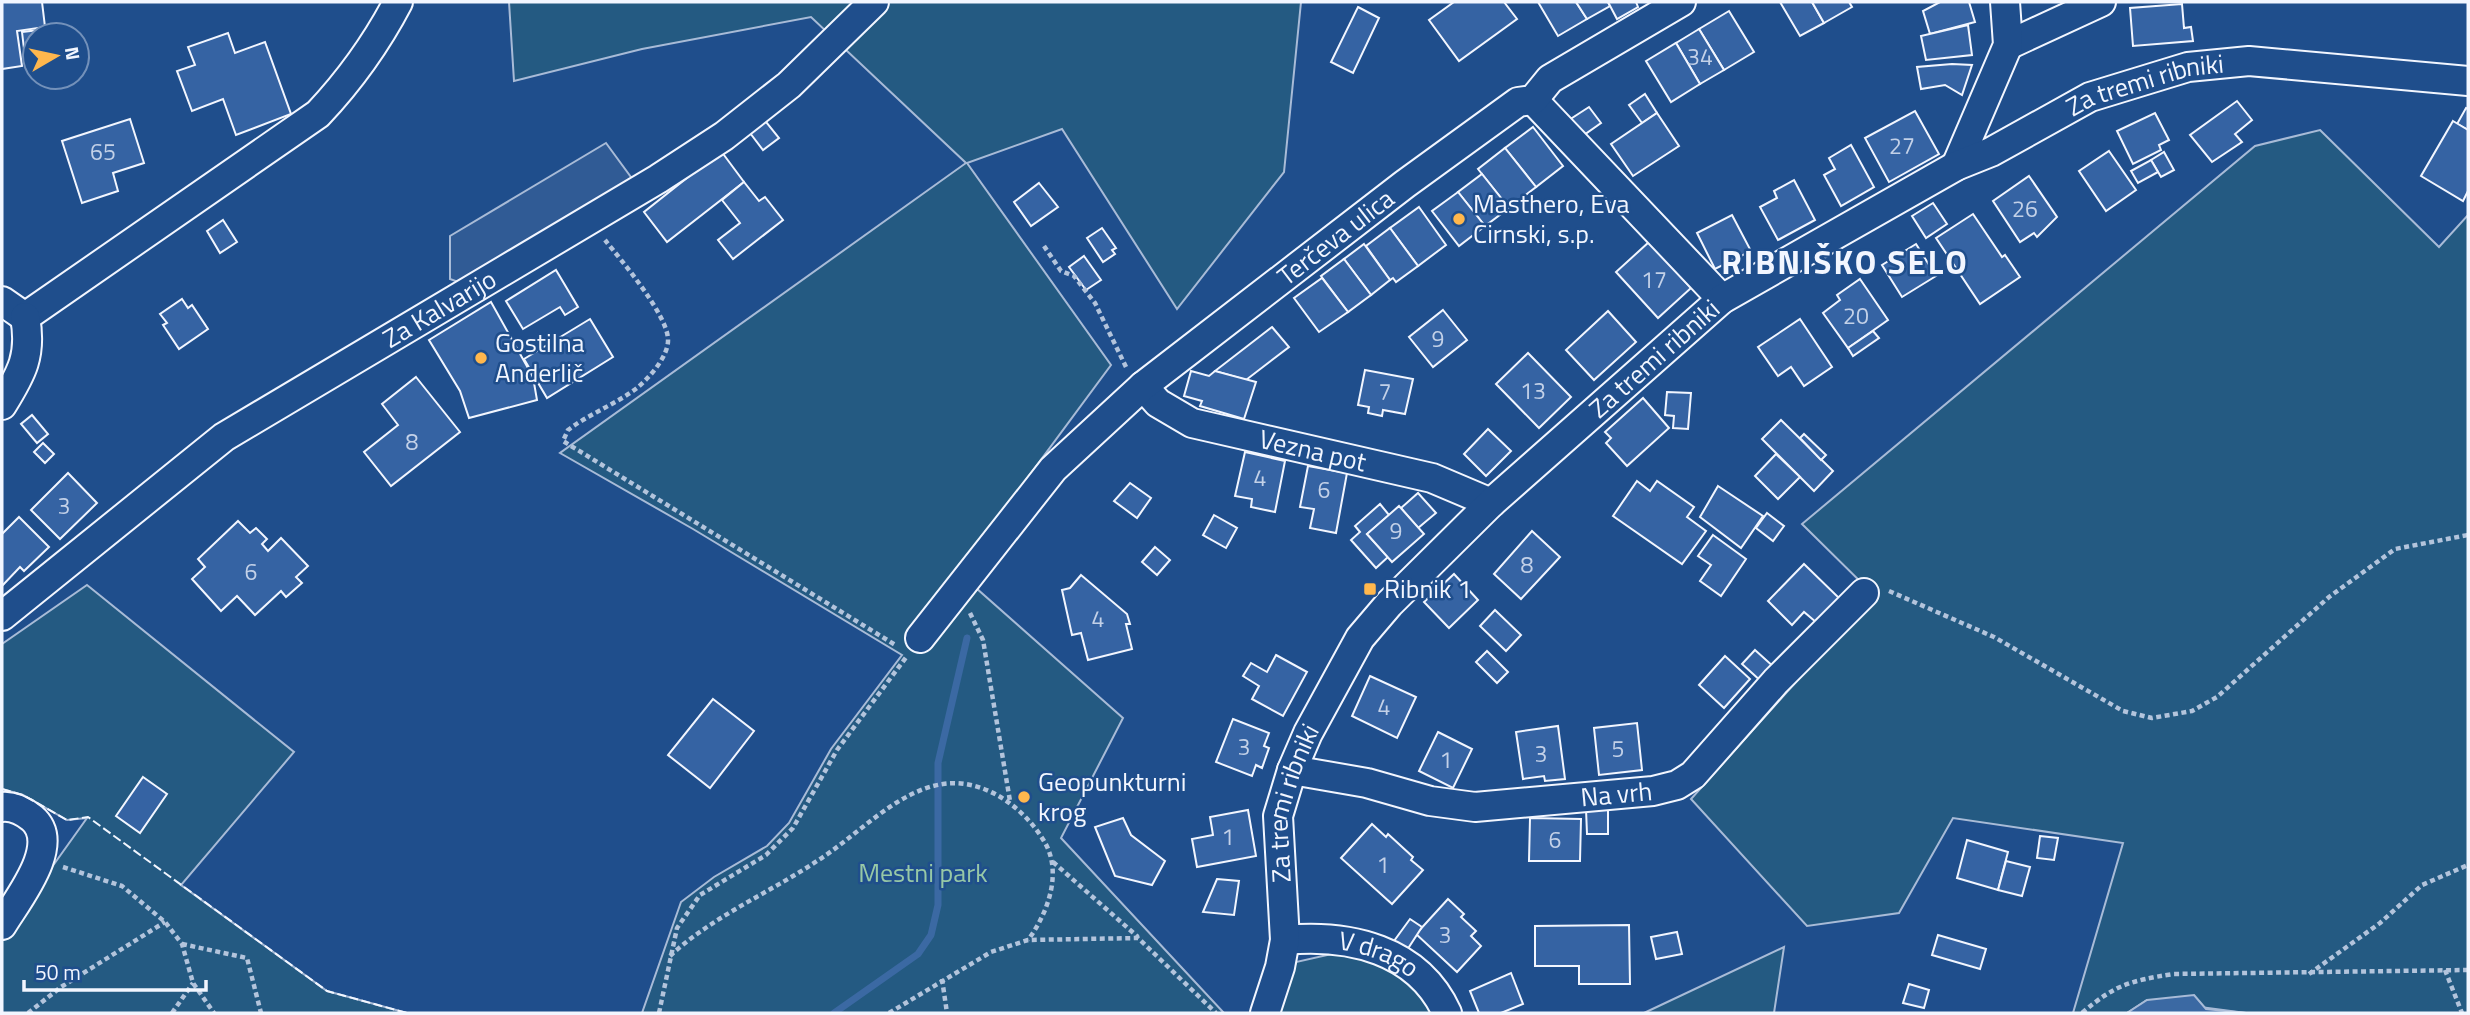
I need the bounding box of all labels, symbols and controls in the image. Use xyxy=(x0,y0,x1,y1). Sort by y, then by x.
north arrow xyxy=(21,21,91,91)
house number: 34 xyxy=(1687,39,1713,74)
text: N xyxy=(58,44,89,62)
street label: Za tremi ribniki xyxy=(2059,44,2226,126)
house number: 27 xyxy=(1889,128,1915,163)
house number: 65 xyxy=(90,134,116,169)
street label: Terčeva ulica xyxy=(1269,179,1402,295)
place label: Masthero, Eva Cirnski, s.p. xyxy=(1473,184,1630,253)
house number: 26 xyxy=(2012,191,2038,226)
marker: Masthero, Eva Cirnski, s.p. xyxy=(1451,211,1467,227)
district label: RIBNIŠKO SELO xyxy=(1721,237,1969,287)
street label: Za Kalvarijo xyxy=(375,259,503,357)
house number: 17 xyxy=(1641,262,1667,297)
street label: Za tremi ribniki xyxy=(1580,290,1728,427)
house number: 20 xyxy=(1843,298,1869,333)
house number: 9 xyxy=(1432,321,1444,356)
place label: Gostilna Anderlič xyxy=(495,323,585,392)
marker: Gostilna Anderlič xyxy=(473,350,489,366)
house number: 13 xyxy=(1520,373,1546,408)
house number: 7 xyxy=(1379,374,1391,409)
street label: Vezna pot xyxy=(1256,419,1370,481)
house number: 8 xyxy=(406,424,419,459)
house number: 4 xyxy=(1254,460,1266,495)
house number: 6 xyxy=(1318,472,1330,507)
house number: 3 xyxy=(58,488,70,523)
house number: 9 xyxy=(1390,513,1402,548)
house number: 8 xyxy=(1521,547,1534,582)
house number: 6 xyxy=(245,554,257,589)
place label: Ribnik 1 xyxy=(1384,569,1472,608)
marker: Ribnik 1 xyxy=(1362,581,1378,597)
house number: 4 xyxy=(1092,601,1104,636)
house number: 4 xyxy=(1378,689,1390,724)
street label: Za tremi ribniki xyxy=(1258,716,1329,884)
house number: 3 xyxy=(1238,729,1250,764)
house number: 5 xyxy=(1612,731,1624,766)
house number: 3 xyxy=(1535,736,1547,771)
house number: 1 xyxy=(1440,742,1452,777)
place label: Geopunkturni krog xyxy=(1038,762,1186,831)
street label: Na vrh xyxy=(1579,771,1654,816)
marker: Geopunkturni krog xyxy=(1016,789,1032,805)
house number: 1 xyxy=(1222,819,1234,854)
house number: 6 xyxy=(1549,822,1561,857)
house number: 1 xyxy=(1377,847,1389,882)
park label: Mestni park xyxy=(858,853,988,892)
house number: 3 xyxy=(1439,917,1451,952)
street label: V drago xyxy=(1336,921,1428,986)
scale bar xyxy=(24,948,206,992)
text: 50 m xyxy=(35,956,81,988)

